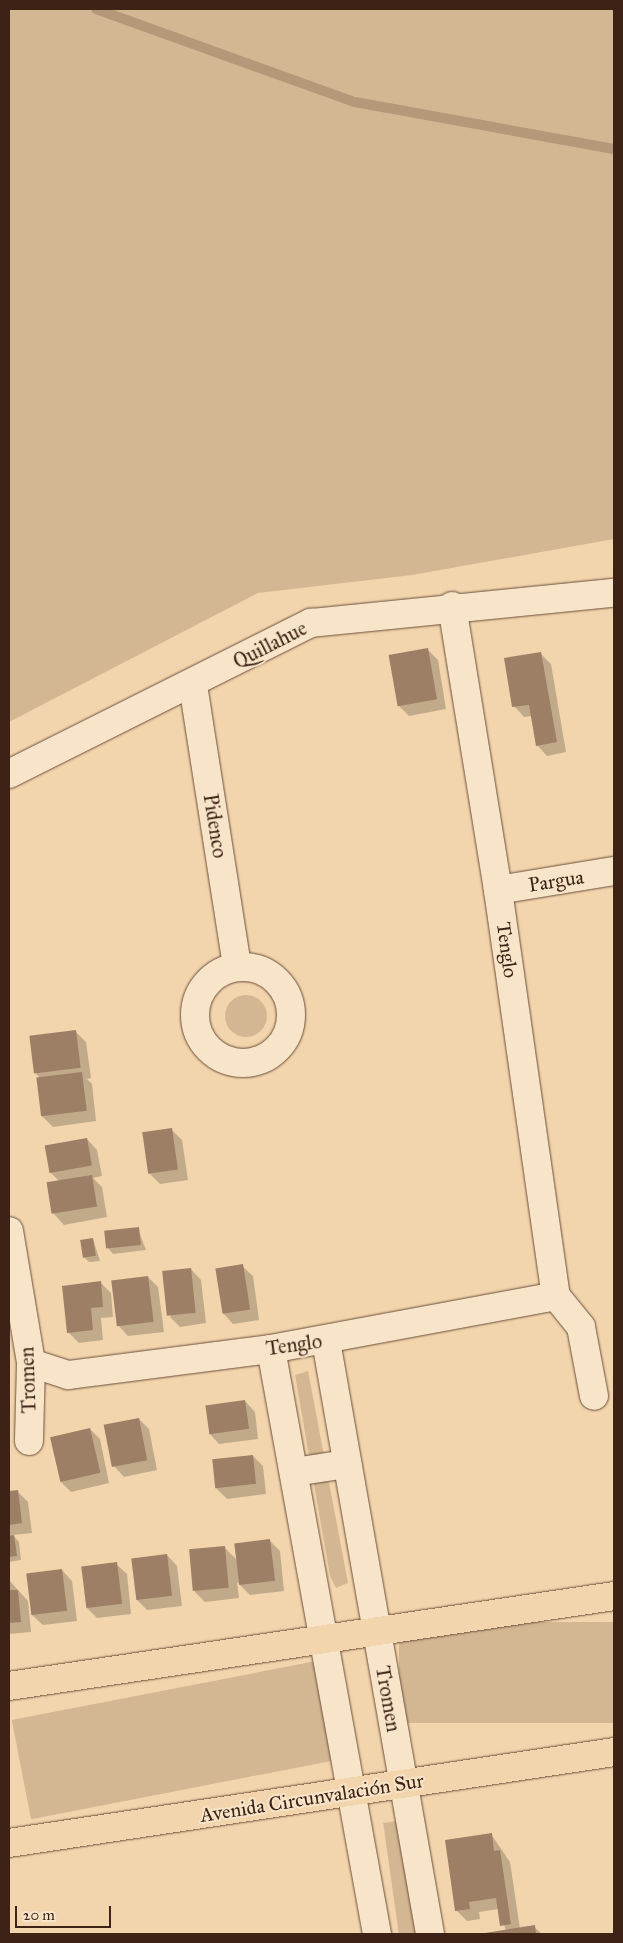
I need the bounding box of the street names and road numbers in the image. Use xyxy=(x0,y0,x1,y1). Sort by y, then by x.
street label: Quillahue xyxy=(229,616,311,674)
street label: Pidenco xyxy=(198,792,232,860)
street label: Pargua xyxy=(527,865,585,897)
street label: Tenglo xyxy=(491,921,523,979)
street label: Tenglo xyxy=(265,1329,323,1361)
street label: Tromen xyxy=(15,1346,41,1414)
street label: Tromen xyxy=(370,1664,406,1734)
street label: Avenida Circunvalación Sur xyxy=(198,1768,426,1828)

